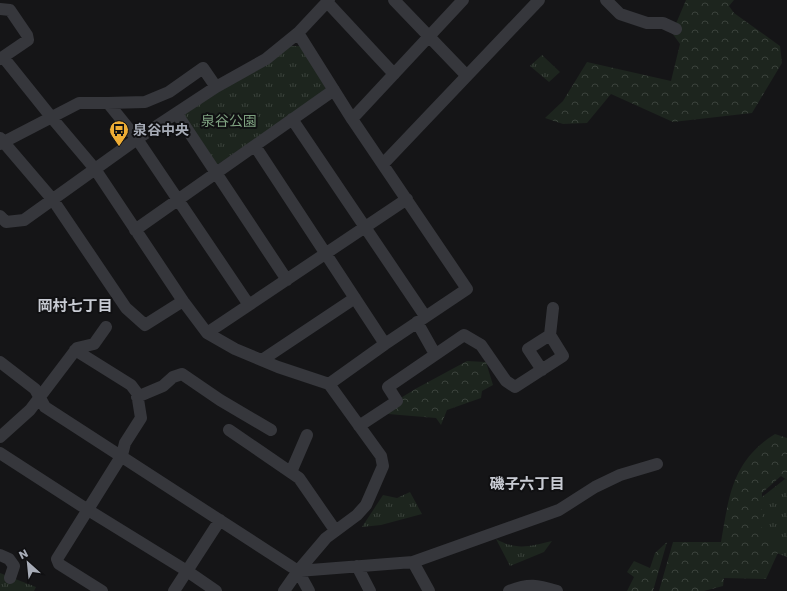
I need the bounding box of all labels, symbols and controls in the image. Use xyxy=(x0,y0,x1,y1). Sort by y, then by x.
park label: 泉谷公園 xyxy=(201,111,257,131)
bus stop icon: 泉谷中央 xyxy=(108,119,130,147)
place label: 泉谷中央 xyxy=(133,120,189,140)
district label: 岡村七丁目 xyxy=(37,295,113,316)
district label: 磯子六丁目 xyxy=(489,473,565,494)
north arrow xyxy=(8,543,48,583)
text: N xyxy=(16,545,31,563)

